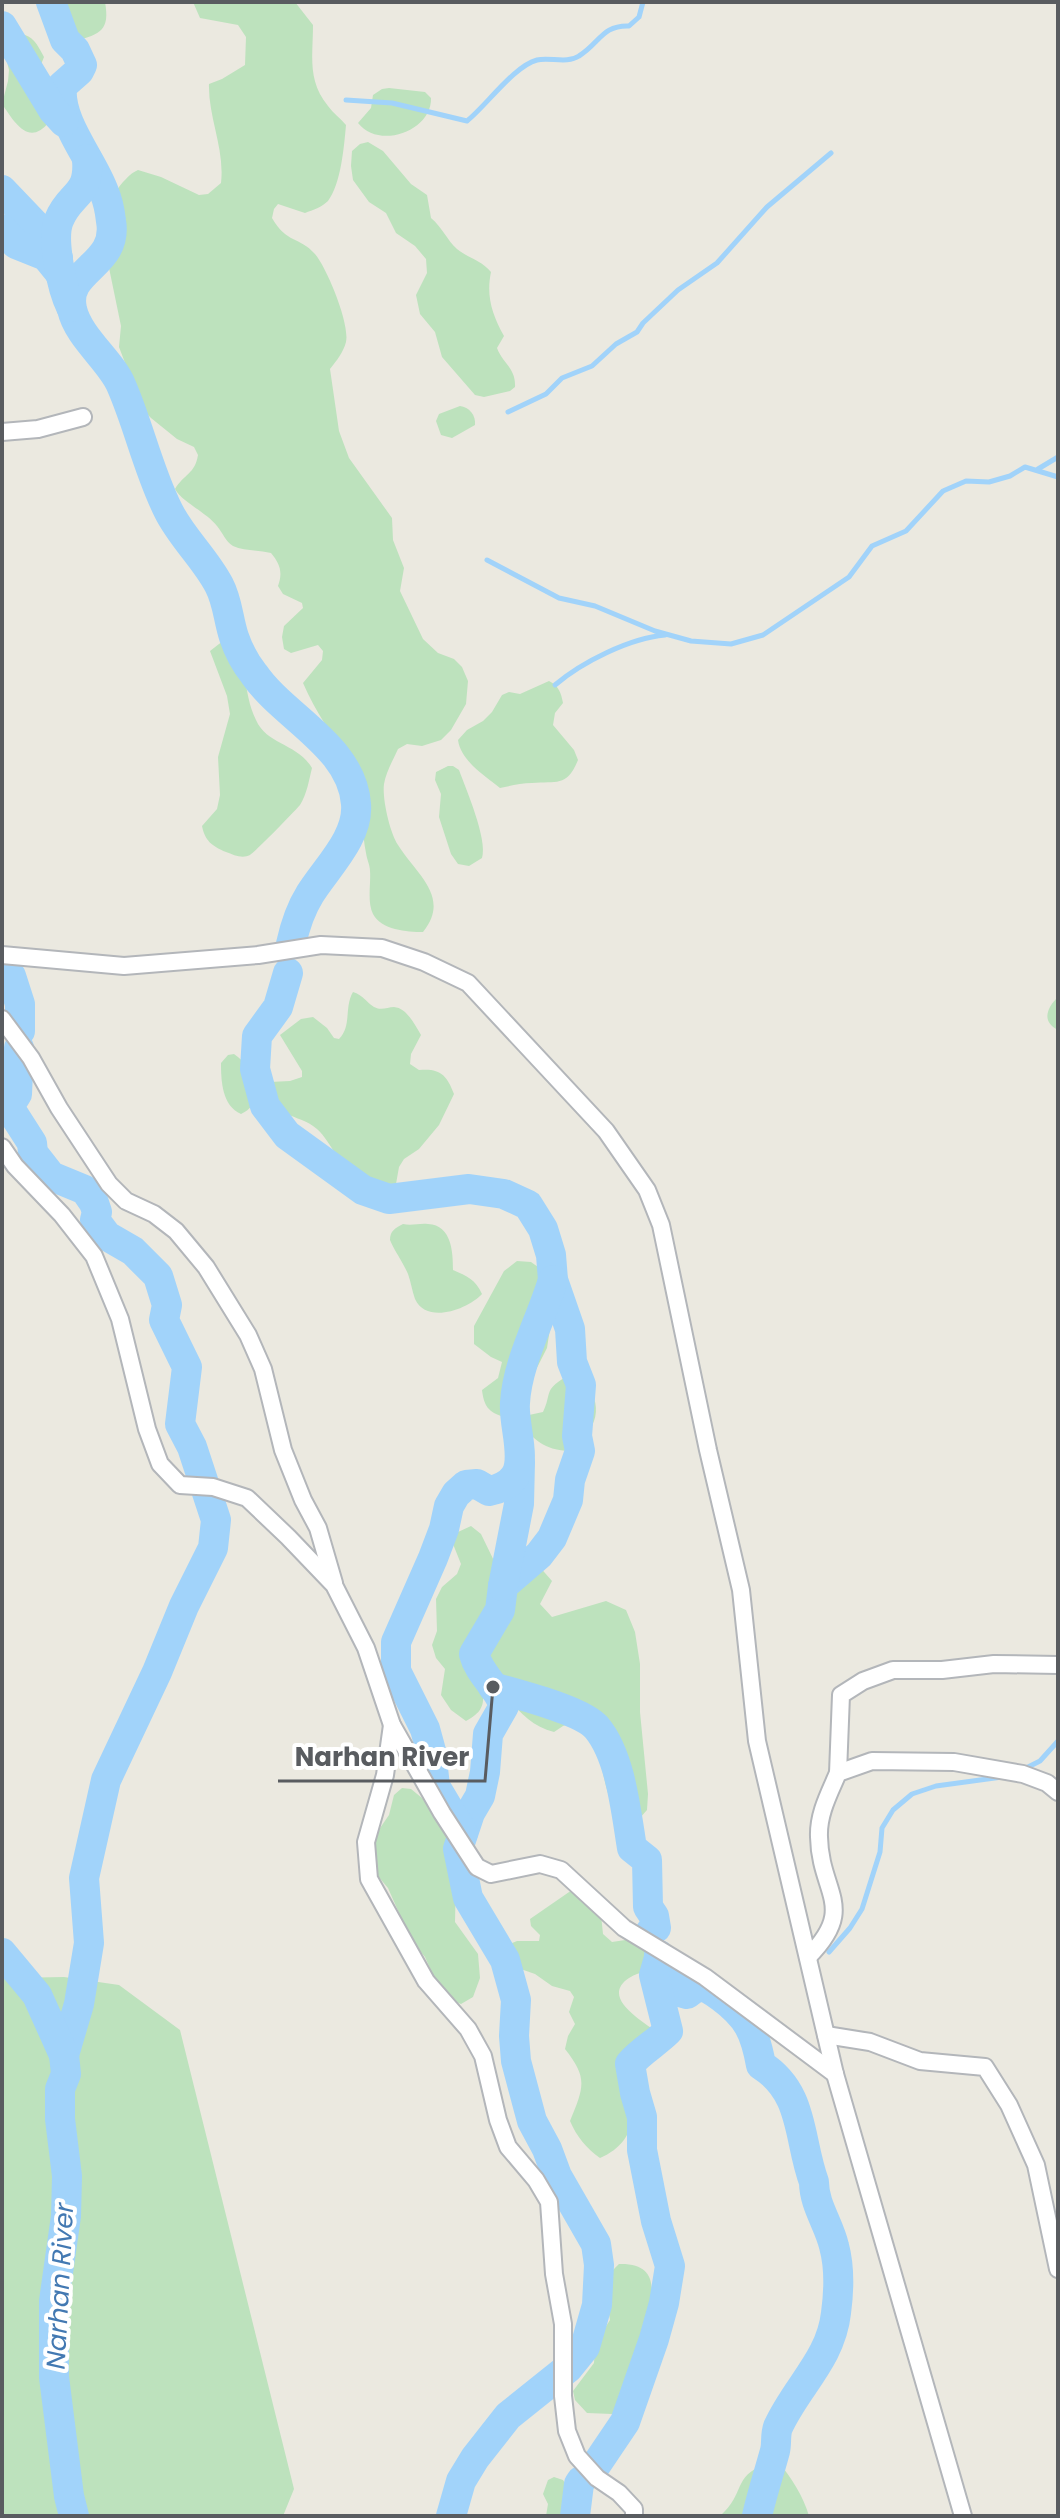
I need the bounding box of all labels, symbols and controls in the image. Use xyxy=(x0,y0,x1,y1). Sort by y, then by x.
callout: Narhan River xyxy=(278,1731,485,1781)
text: Narhan River xyxy=(295,1739,469,1775)
water label: Narhan River xyxy=(38,2200,82,2370)

